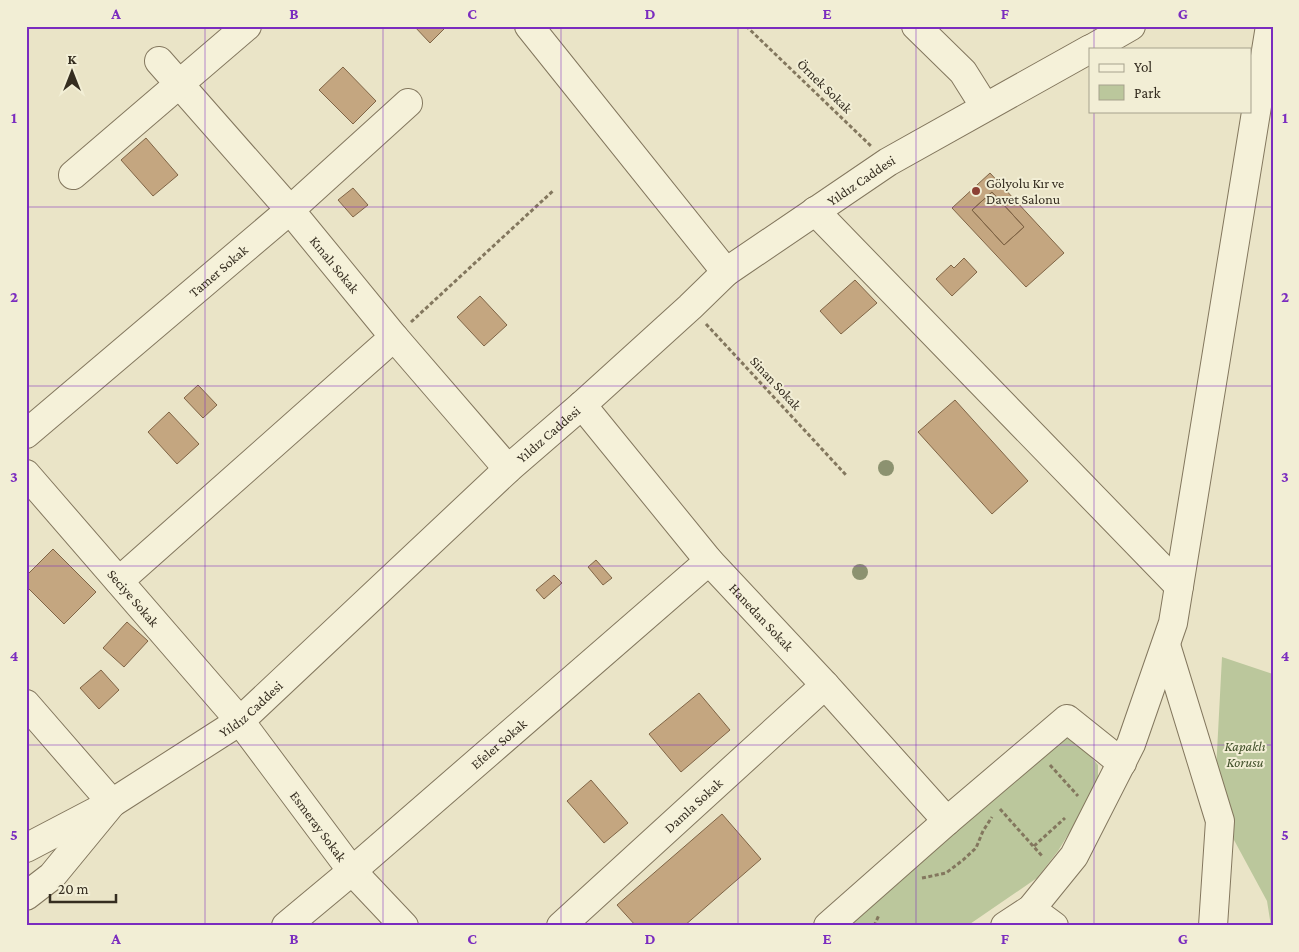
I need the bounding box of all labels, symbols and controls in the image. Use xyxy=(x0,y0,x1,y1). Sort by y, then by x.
text: A xyxy=(110,5,121,22)
text: B xyxy=(289,5,299,22)
text: C xyxy=(467,5,477,22)
text: D xyxy=(644,5,656,22)
text: E xyxy=(822,5,832,22)
text: F xyxy=(1001,5,1010,22)
text: G xyxy=(1178,5,1188,22)
north arrow xyxy=(48,48,98,98)
legend xyxy=(1089,48,1252,112)
text: K xyxy=(68,51,78,67)
street label: Örnek Sokak xyxy=(794,56,856,116)
text: Yol xyxy=(1134,59,1152,75)
text: Park xyxy=(1134,85,1161,101)
text: 1 xyxy=(11,109,17,126)
text: 1 xyxy=(1282,109,1288,126)
street label: Yıldız Caddesi xyxy=(824,152,898,209)
place label: Gölyolu Kır ve Davet Salonu xyxy=(986,175,1064,207)
marker: Gölyolu Kır ve Davet Salonu xyxy=(970,185,982,197)
street label: Kınalı Sokak xyxy=(307,233,363,297)
street label: Tamer Sokak xyxy=(186,241,251,300)
text: 2 xyxy=(10,288,18,305)
text: 2 xyxy=(1281,288,1289,305)
street label: Sinan Sokak xyxy=(747,353,805,413)
street label: Yıldız Caddesi xyxy=(513,402,583,466)
text: 3 xyxy=(10,468,18,485)
text: 3 xyxy=(1281,468,1289,485)
street label: Seciye Sokak xyxy=(104,566,163,630)
street label: Hanedan Sokak xyxy=(726,580,797,654)
text: 4 xyxy=(10,647,19,664)
text: 4 xyxy=(1281,647,1290,664)
street label: Yıldız Caddesi xyxy=(216,677,286,740)
street label: Efeler Sokak xyxy=(467,715,530,772)
park label: Kapaklı Korusu xyxy=(1224,738,1266,770)
street label: Damla Sokak xyxy=(661,775,726,836)
street label: Esmeray Sokak xyxy=(287,788,350,865)
text: 5 xyxy=(10,826,18,843)
text: 5 xyxy=(1281,826,1289,843)
scale bar xyxy=(50,872,116,904)
text: 20 m xyxy=(58,881,89,897)
text: A xyxy=(110,930,121,947)
text: B xyxy=(289,930,299,947)
text: C xyxy=(467,930,477,947)
text: D xyxy=(644,930,656,947)
text: E xyxy=(822,930,832,947)
text: F xyxy=(1001,930,1010,947)
text: G xyxy=(1178,930,1188,947)

